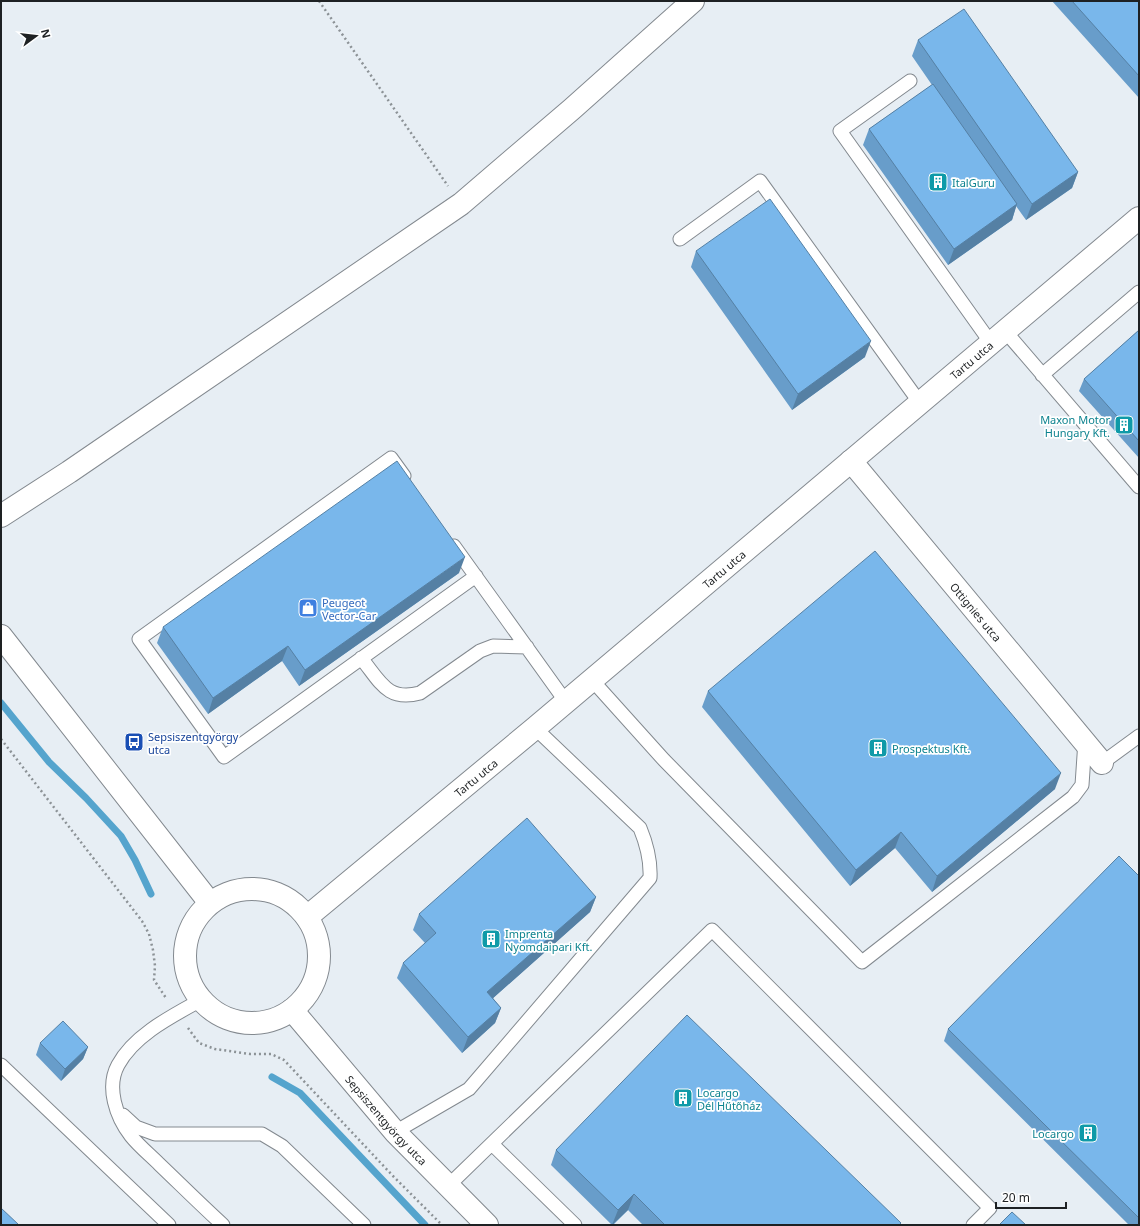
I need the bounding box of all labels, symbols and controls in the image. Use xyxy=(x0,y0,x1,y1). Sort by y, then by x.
north arrow xyxy=(16,16,56,56)
text: N xyxy=(38,27,55,40)
building icon: ItalGuru xyxy=(927,171,949,193)
place label: ItalGuru xyxy=(952,175,995,190)
street label: Tartu utca xyxy=(946,337,996,382)
place label: Maxon Motor Hungary Kft. xyxy=(1040,412,1110,440)
building icon: Maxon Motor Hungary Kft. xyxy=(1113,414,1135,436)
street label: Tartu utca xyxy=(699,546,748,591)
street label: Ottignies utca xyxy=(947,579,1005,644)
place label: Peugeot Vector-Car xyxy=(322,595,377,623)
shop icon: Peugeot Vector-Car xyxy=(297,597,319,619)
place label: Sepsiszentgyörgy utca xyxy=(148,729,239,757)
bus stop icon: Sepsiszentgyörgy utca xyxy=(123,731,145,753)
building icon: Prospektus Kft. xyxy=(867,737,889,759)
place label: Prospektus Kft. xyxy=(892,741,970,756)
street label: Tartu utca xyxy=(451,755,500,800)
place label: Imprenta Nyomdaipari Kft. xyxy=(505,926,592,954)
building icon: Imprenta Nyomdaipari Kft. xyxy=(480,928,502,950)
street label: Sepsiszentgyörgy utca xyxy=(343,1072,431,1168)
place label: Locargo Dél Hűtőház xyxy=(697,1085,761,1113)
building icon: Locargo Dél Hűtőház xyxy=(672,1087,694,1109)
building icon: Locargo xyxy=(1077,1122,1099,1144)
place label: Locargo xyxy=(1032,1126,1074,1141)
scale bar xyxy=(996,1184,1066,1210)
text: 20 m xyxy=(1002,1189,1030,1206)

